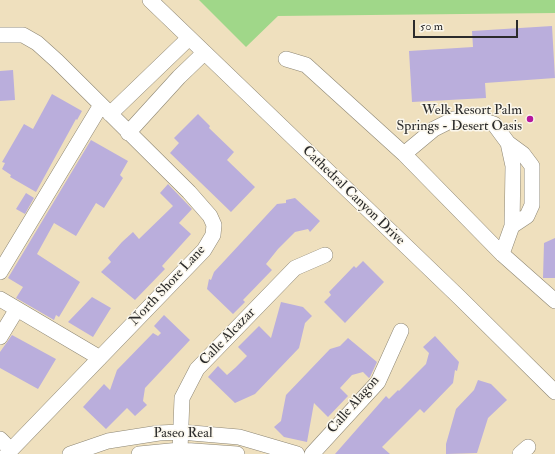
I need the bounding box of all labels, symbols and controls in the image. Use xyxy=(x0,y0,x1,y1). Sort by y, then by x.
scale bar xyxy=(415,12,520,38)
text: 50 m xyxy=(420,19,443,34)
place label: Welk Resort Palm Springs - Desert Oasis xyxy=(396,103,522,136)
marker: Welk Resort Palm Springs - Desert Oasis xyxy=(525,114,535,124)
street label: Cathedral Canyon Drive xyxy=(298,143,408,249)
street label: North Shore Lane xyxy=(126,242,210,330)
street label: Calle Alcazar xyxy=(196,305,260,369)
street label: Calle Alagon xyxy=(324,373,384,437)
street label: Paseo Real xyxy=(153,426,213,442)

